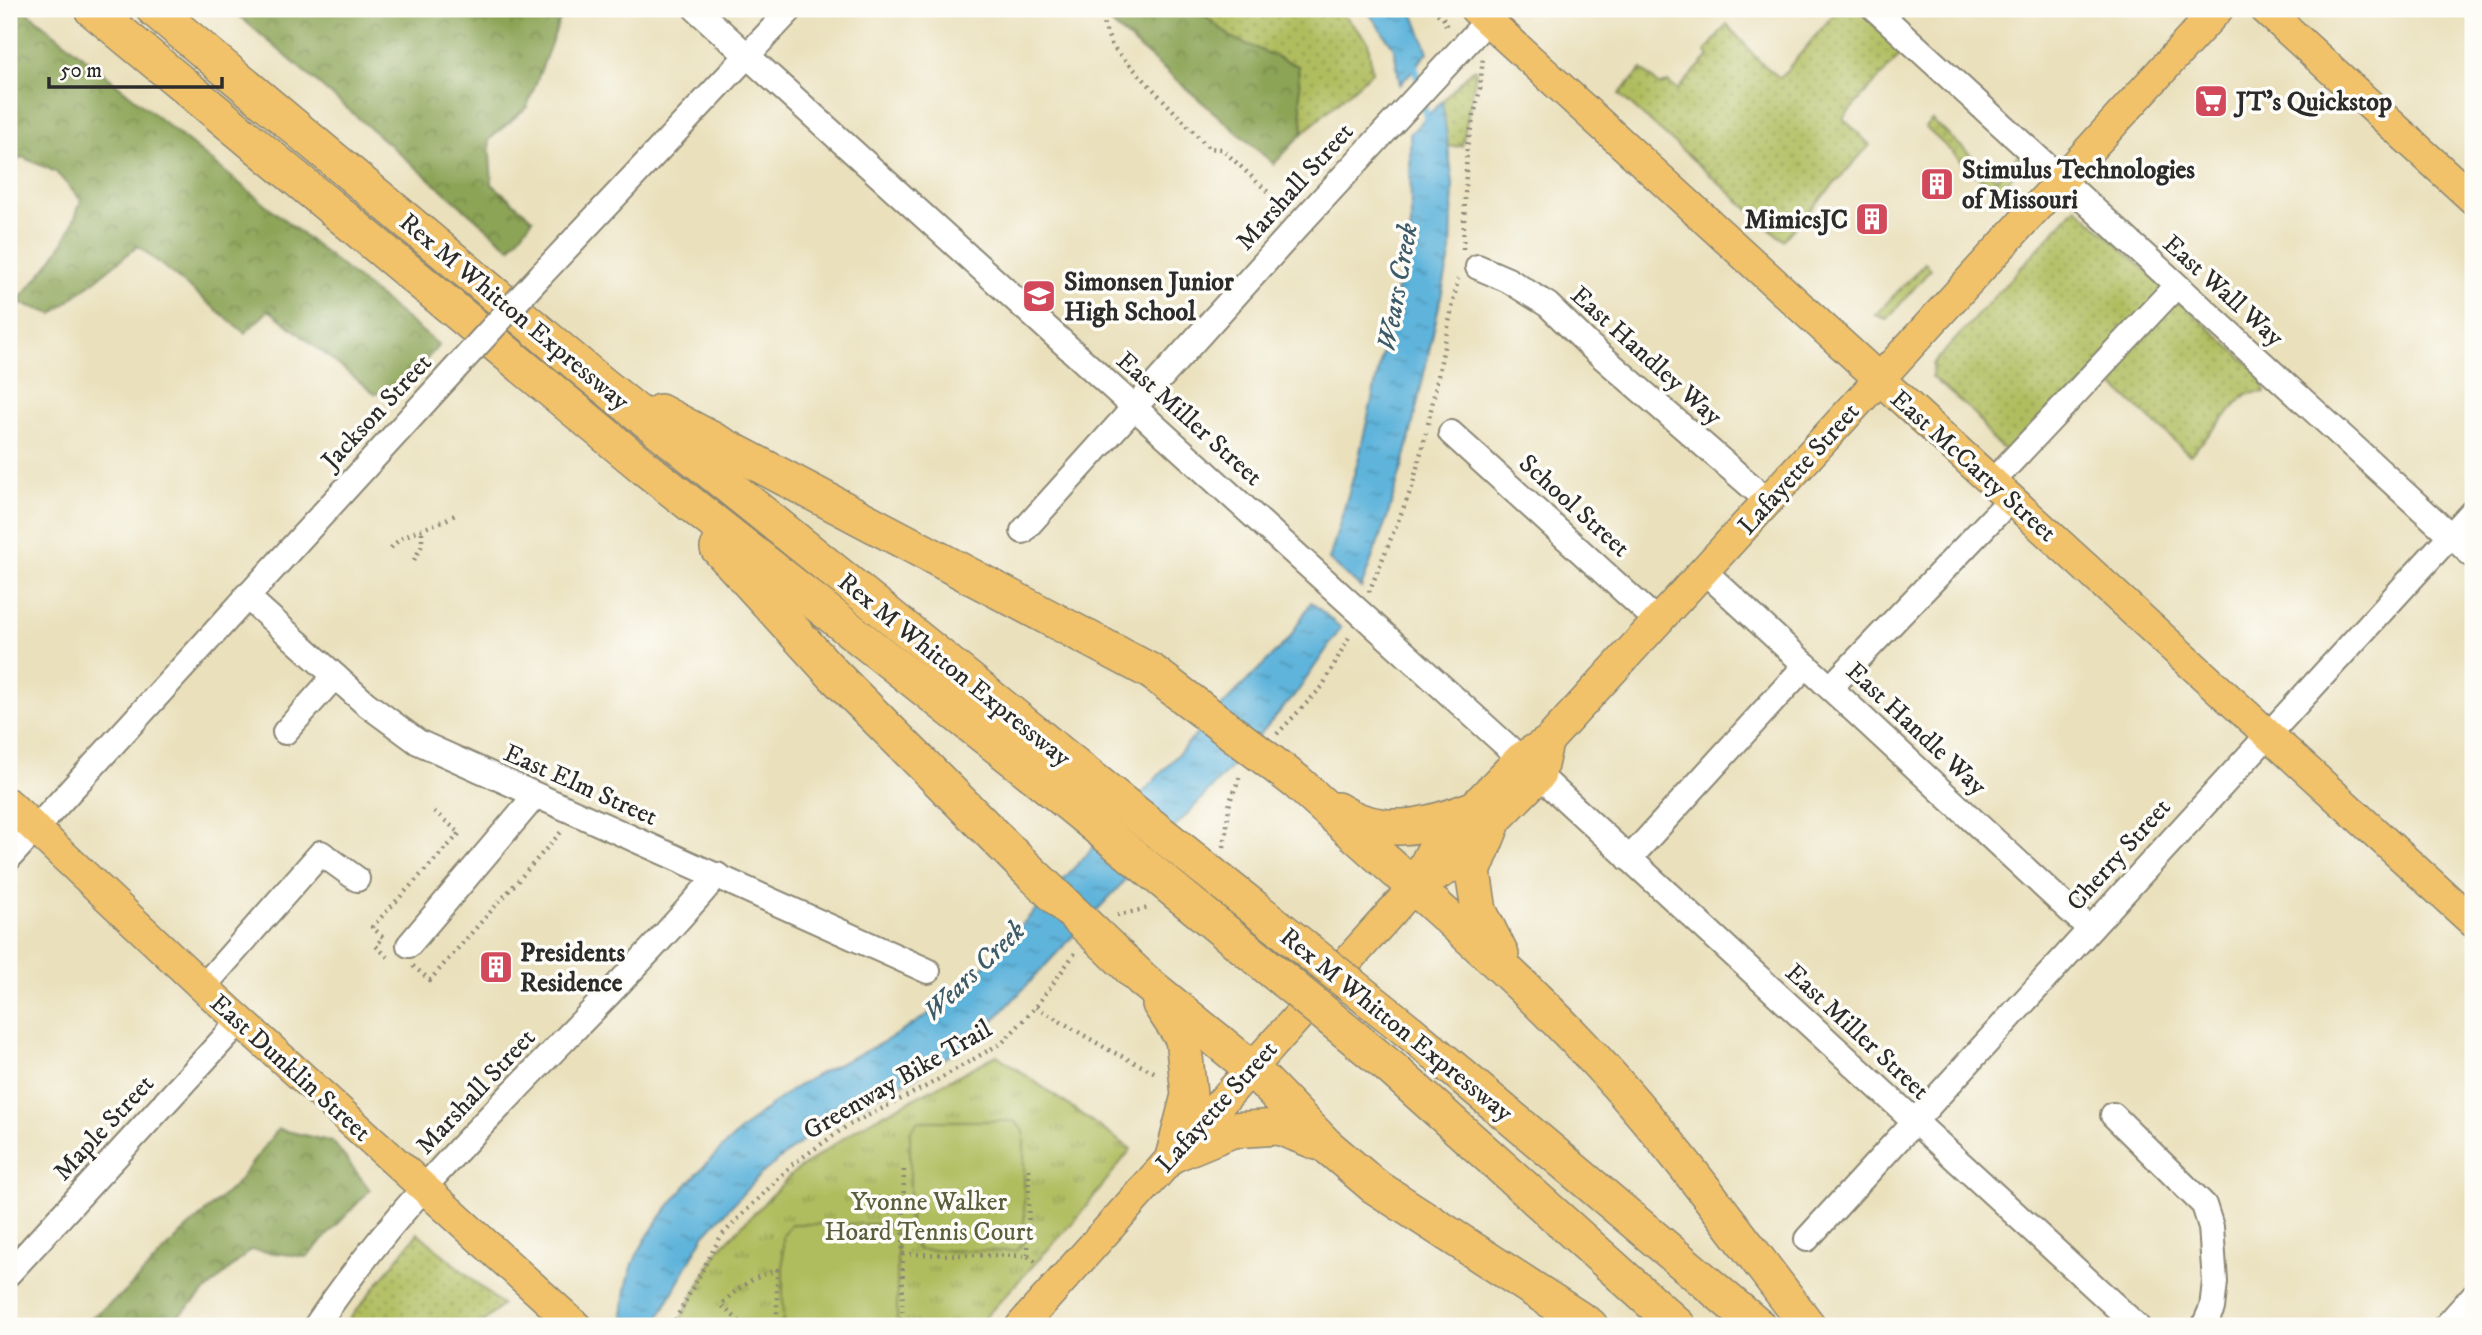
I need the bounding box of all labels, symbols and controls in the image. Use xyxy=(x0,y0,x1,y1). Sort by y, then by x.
scale bar xyxy=(49,46,222,90)
text: 50 m xyxy=(60,58,102,84)
supermarket icon: JT's Quickstop xyxy=(2192,82,2230,120)
place label: JT's Quickstop xyxy=(2233,86,2392,119)
street label: Marshall Street xyxy=(1229,116,1361,258)
place label: Stimulus Technologies of Missouri xyxy=(1962,154,2195,217)
building icon: Stimulus Technologies of Missouri xyxy=(1918,165,1956,203)
building icon: MimicsJC xyxy=(1853,200,1891,238)
place label: MimicsJC xyxy=(1745,204,1848,237)
street label: Rex M Whitton Expressway xyxy=(392,206,636,419)
water label: Wears Creek xyxy=(1369,220,1426,354)
street label: East Wall Way xyxy=(2155,228,2291,355)
place label: Simonsen Junior High School xyxy=(1064,266,1234,329)
school or university icon: Simonsen Junior High School xyxy=(1020,277,1058,315)
street label: East Handley Way xyxy=(1563,279,1729,433)
street label: East Miller Street xyxy=(1109,345,1269,493)
street label: Jackson Street xyxy=(314,347,439,478)
street label: East McCarty Street xyxy=(1883,383,2063,549)
street label: Lafayette Street xyxy=(1731,396,1867,542)
street label: School Street xyxy=(1512,448,1636,565)
street label: Rex M Whitton Expressway xyxy=(831,566,1078,775)
street label: East Handle Way xyxy=(1839,655,1994,803)
street label: East Elm Street xyxy=(498,737,662,834)
street label: Cherry Street xyxy=(2060,792,2178,918)
water label: Wears Creek xyxy=(915,913,1033,1029)
street label: Rex M Whitton Expressway xyxy=(1273,921,1520,1130)
place label: Presidents Residence xyxy=(520,937,625,1000)
building icon: Presidents Residence xyxy=(477,948,515,986)
street label: East Miller Street xyxy=(1778,957,1936,1107)
street label: East Dunklin Street xyxy=(203,987,377,1149)
street label: Greenway Bike Trail xyxy=(797,1013,998,1148)
street label: Marshall Street xyxy=(409,1022,543,1162)
street label: Lafayette Street xyxy=(1149,1034,1285,1180)
street label: Maple Street xyxy=(47,1068,162,1188)
park label: Yvonne Walker Hoard Tennis Court xyxy=(824,1186,1034,1249)

